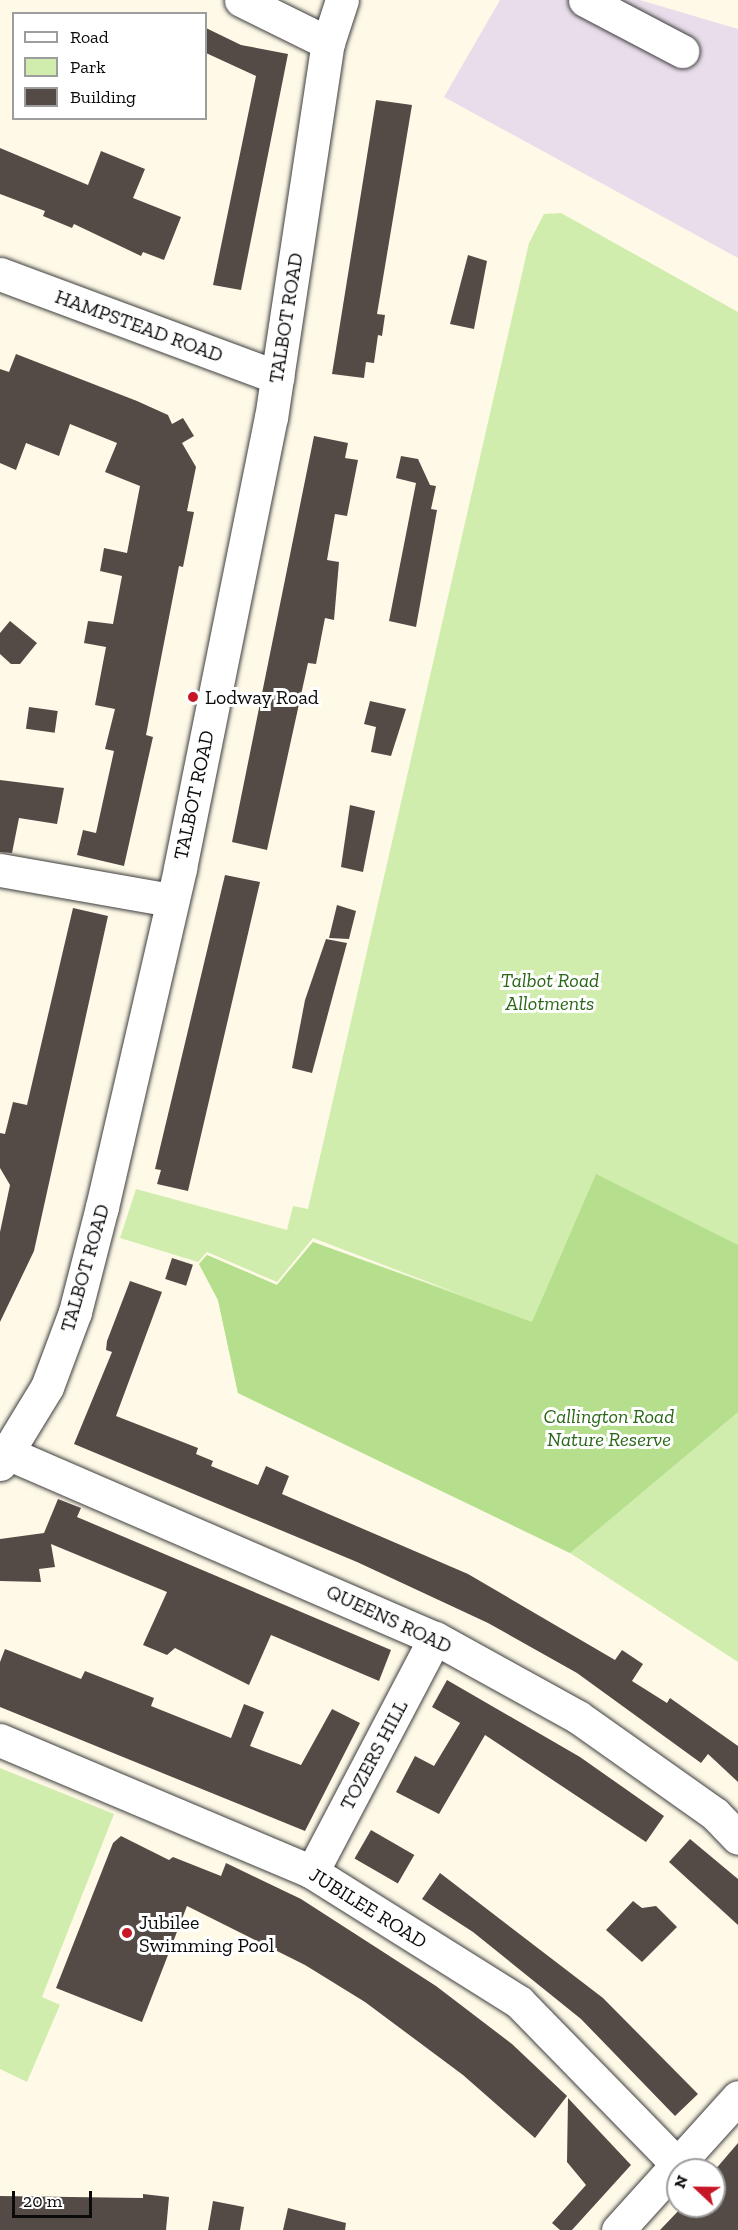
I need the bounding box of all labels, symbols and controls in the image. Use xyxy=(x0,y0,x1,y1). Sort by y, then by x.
legend xyxy=(12,12,207,120)
text: Road xyxy=(70,26,109,48)
text: Park xyxy=(70,56,106,78)
text: Building xyxy=(70,86,136,108)
street label: TALBOT ROAD xyxy=(264,251,308,385)
street label: HAMPSTEAD ROAD xyxy=(52,284,226,368)
place label: Lodway Road xyxy=(205,685,319,709)
marker: Lodway Road xyxy=(186,690,200,704)
street label: TALBOT ROAD xyxy=(169,728,219,862)
park label: Talbot Road Allotments xyxy=(501,969,599,1016)
street label: TALBOT ROAD xyxy=(55,1201,115,1335)
park label: Callington Road Nature Reserve xyxy=(543,1404,675,1451)
street label: QUEENS ROAD xyxy=(322,1579,456,1659)
street label: TOZERS HILL xyxy=(335,1696,413,1814)
street label: JUBILEE ROAD xyxy=(305,1862,431,1954)
place label: Jubilee Swimming Pool xyxy=(139,1910,274,1957)
marker: Jubilee Swimming Pool xyxy=(120,1926,134,1940)
north arrow xyxy=(666,2158,726,2218)
text: N xyxy=(670,2173,692,2191)
scale bar xyxy=(15,2179,94,2217)
text: 20 m xyxy=(23,2190,62,2212)

